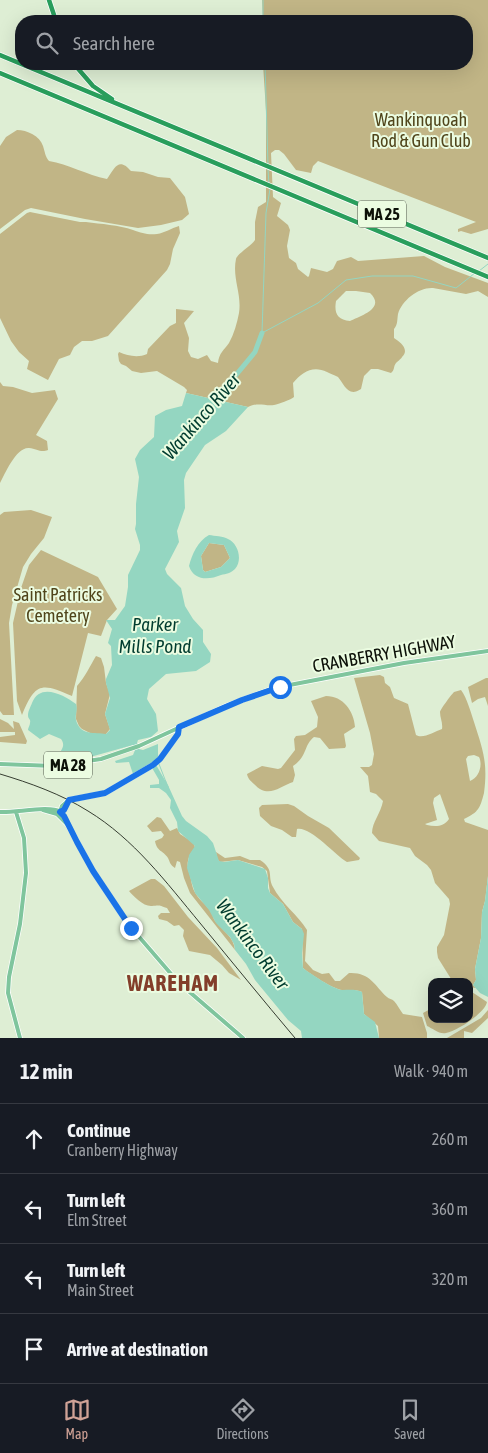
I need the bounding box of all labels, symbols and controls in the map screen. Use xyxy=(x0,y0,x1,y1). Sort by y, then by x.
search box xyxy=(15,15,473,70)
icon: search xyxy=(33,29,61,57)
text: Search here xyxy=(73,32,155,54)
park label: Wankinquoah Rod & Gun Club xyxy=(371,109,471,151)
road number: MA 25 xyxy=(358,200,406,228)
water label: Wankinco River xyxy=(158,367,245,464)
park label: Saint Patricks Cemetery xyxy=(14,584,102,626)
water label: Parker Mills Pond xyxy=(119,613,191,657)
street label: CRANBERRY HIGHWAY xyxy=(311,631,457,676)
route start xyxy=(269,676,292,699)
road number: MA 28 xyxy=(44,752,92,778)
water label: Wankinco River xyxy=(212,895,295,994)
route end xyxy=(120,917,143,940)
district label: WAREHAM xyxy=(126,970,219,996)
map controls xyxy=(428,978,473,1023)
button: layers xyxy=(428,978,473,1023)
text: 12 min xyxy=(20,1059,73,1083)
text: Walk · 940 m xyxy=(394,1062,468,1080)
text: Continue xyxy=(67,1119,131,1141)
icon: ahead xyxy=(20,1125,48,1153)
text: 260 m xyxy=(432,1130,468,1148)
text: Cranberry Highway xyxy=(67,1141,178,1159)
text: Turn left xyxy=(67,1189,125,1211)
icon: left xyxy=(20,1195,48,1223)
text: 360 m xyxy=(432,1200,468,1218)
text: Elm Street xyxy=(67,1211,127,1229)
text: Turn left xyxy=(67,1259,125,1281)
icon: left xyxy=(20,1265,48,1293)
text: 320 m xyxy=(432,1270,468,1288)
text: Main Street xyxy=(67,1281,134,1299)
icon: arrive xyxy=(20,1335,48,1363)
text: Arrive at destination xyxy=(67,1338,208,1360)
tab: Map xyxy=(63,1396,91,1442)
tab: Directions xyxy=(216,1396,269,1442)
tab: Saved xyxy=(394,1396,425,1442)

